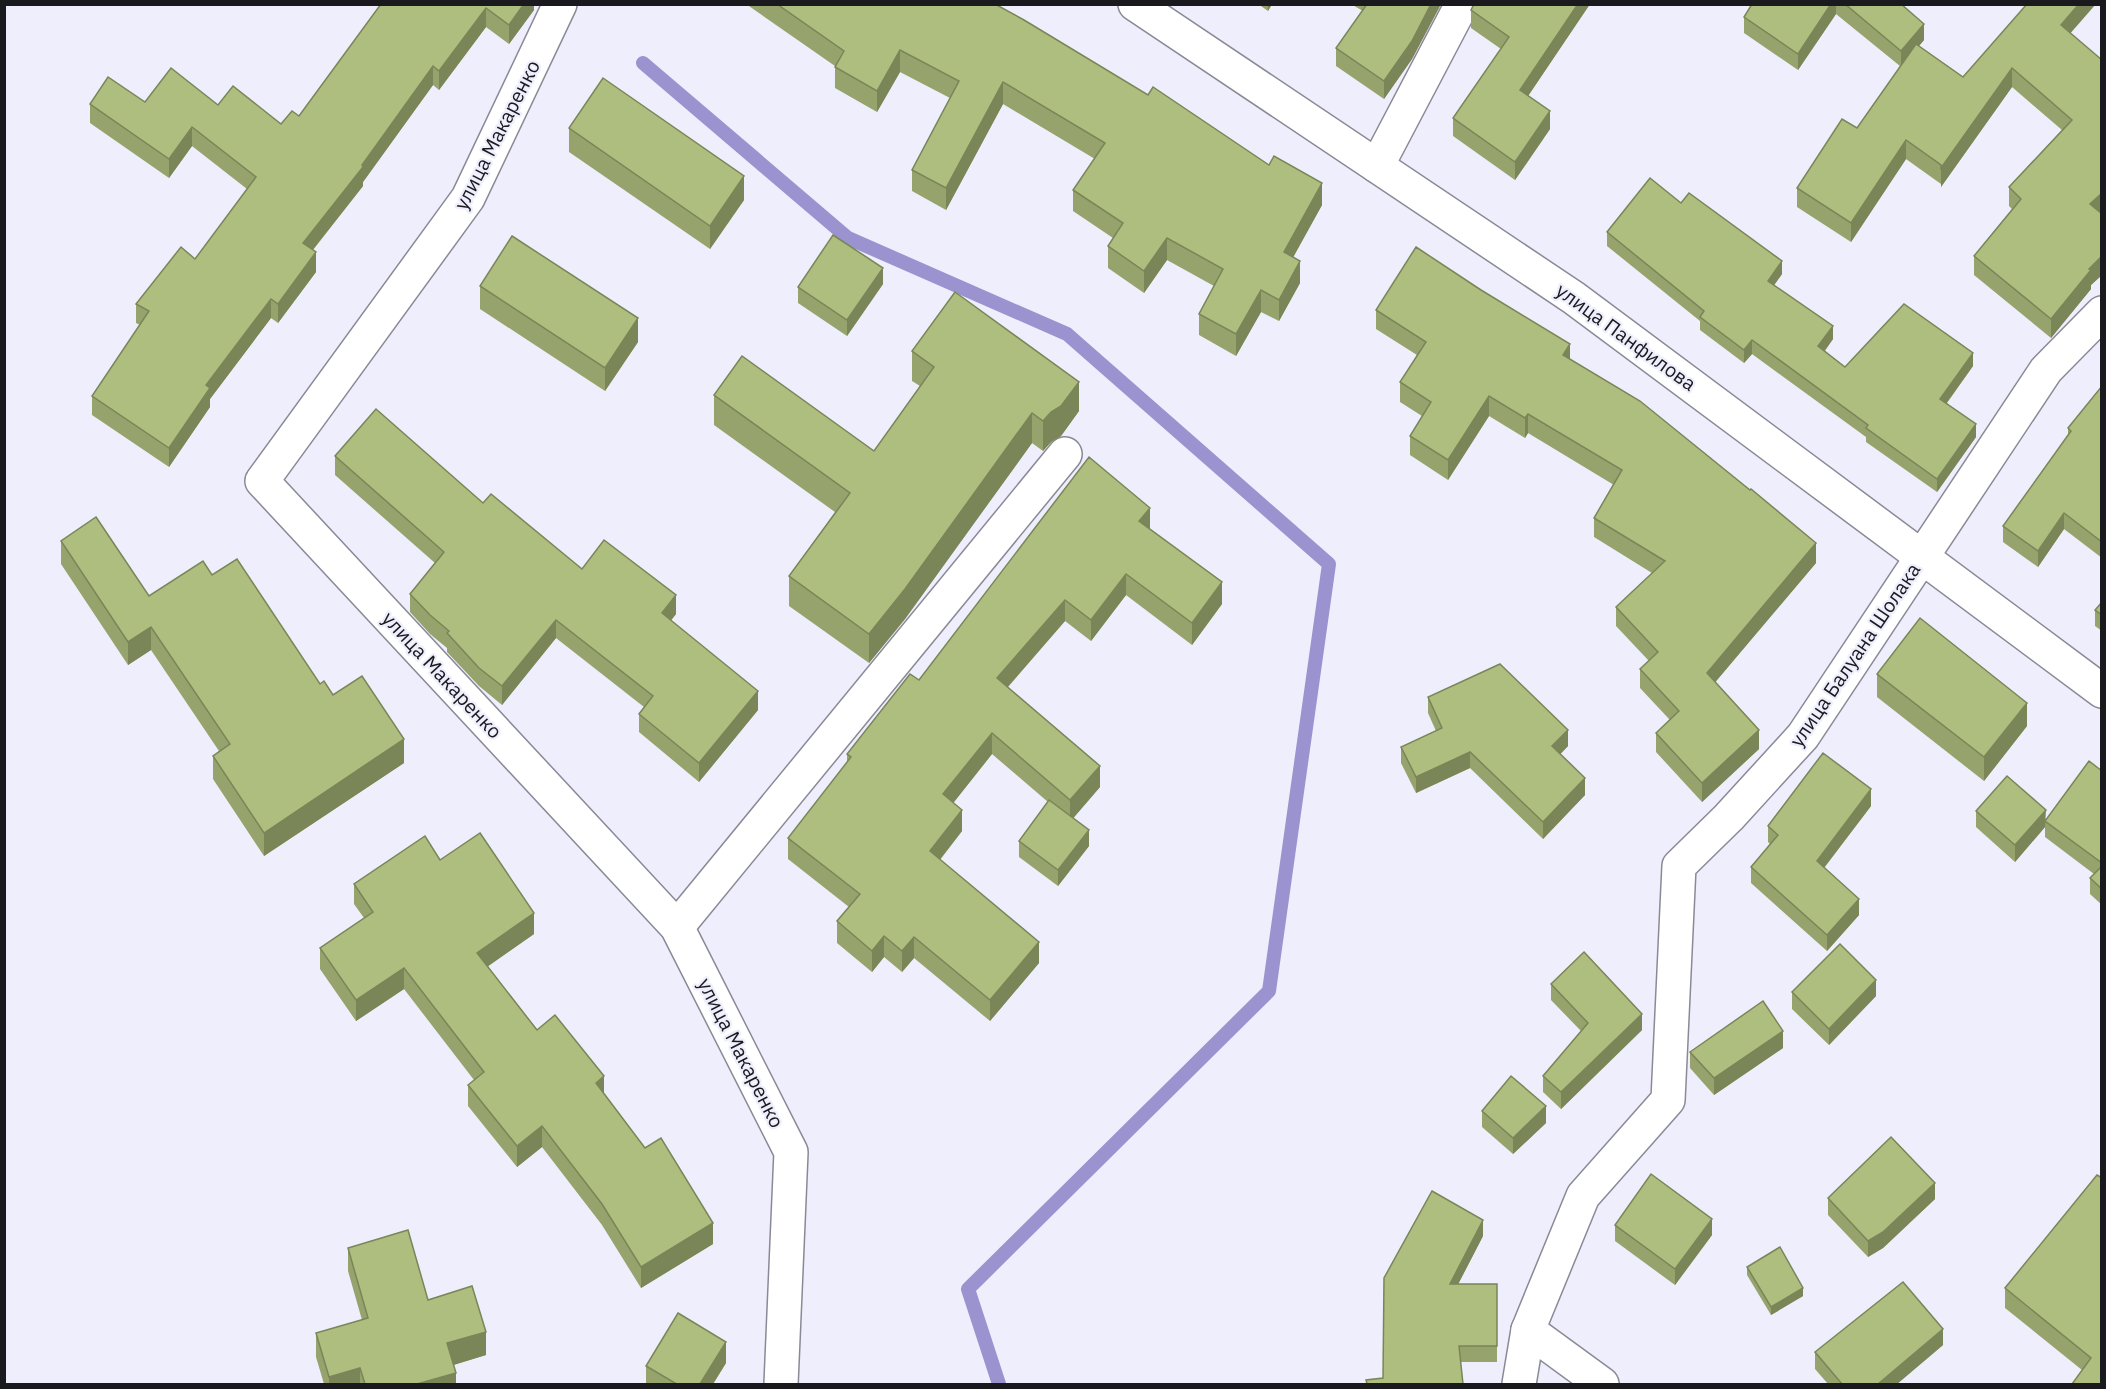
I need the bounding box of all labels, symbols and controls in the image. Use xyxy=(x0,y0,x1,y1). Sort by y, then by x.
street label: улица Макаренко xyxy=(447,55,546,214)
street label: улица Панфилова xyxy=(1551,276,1702,397)
street label: улица Балуана Шолака xyxy=(1783,557,1926,752)
street label: улица Макаренко xyxy=(376,605,508,744)
street label: улица Макаренко xyxy=(692,973,791,1132)

